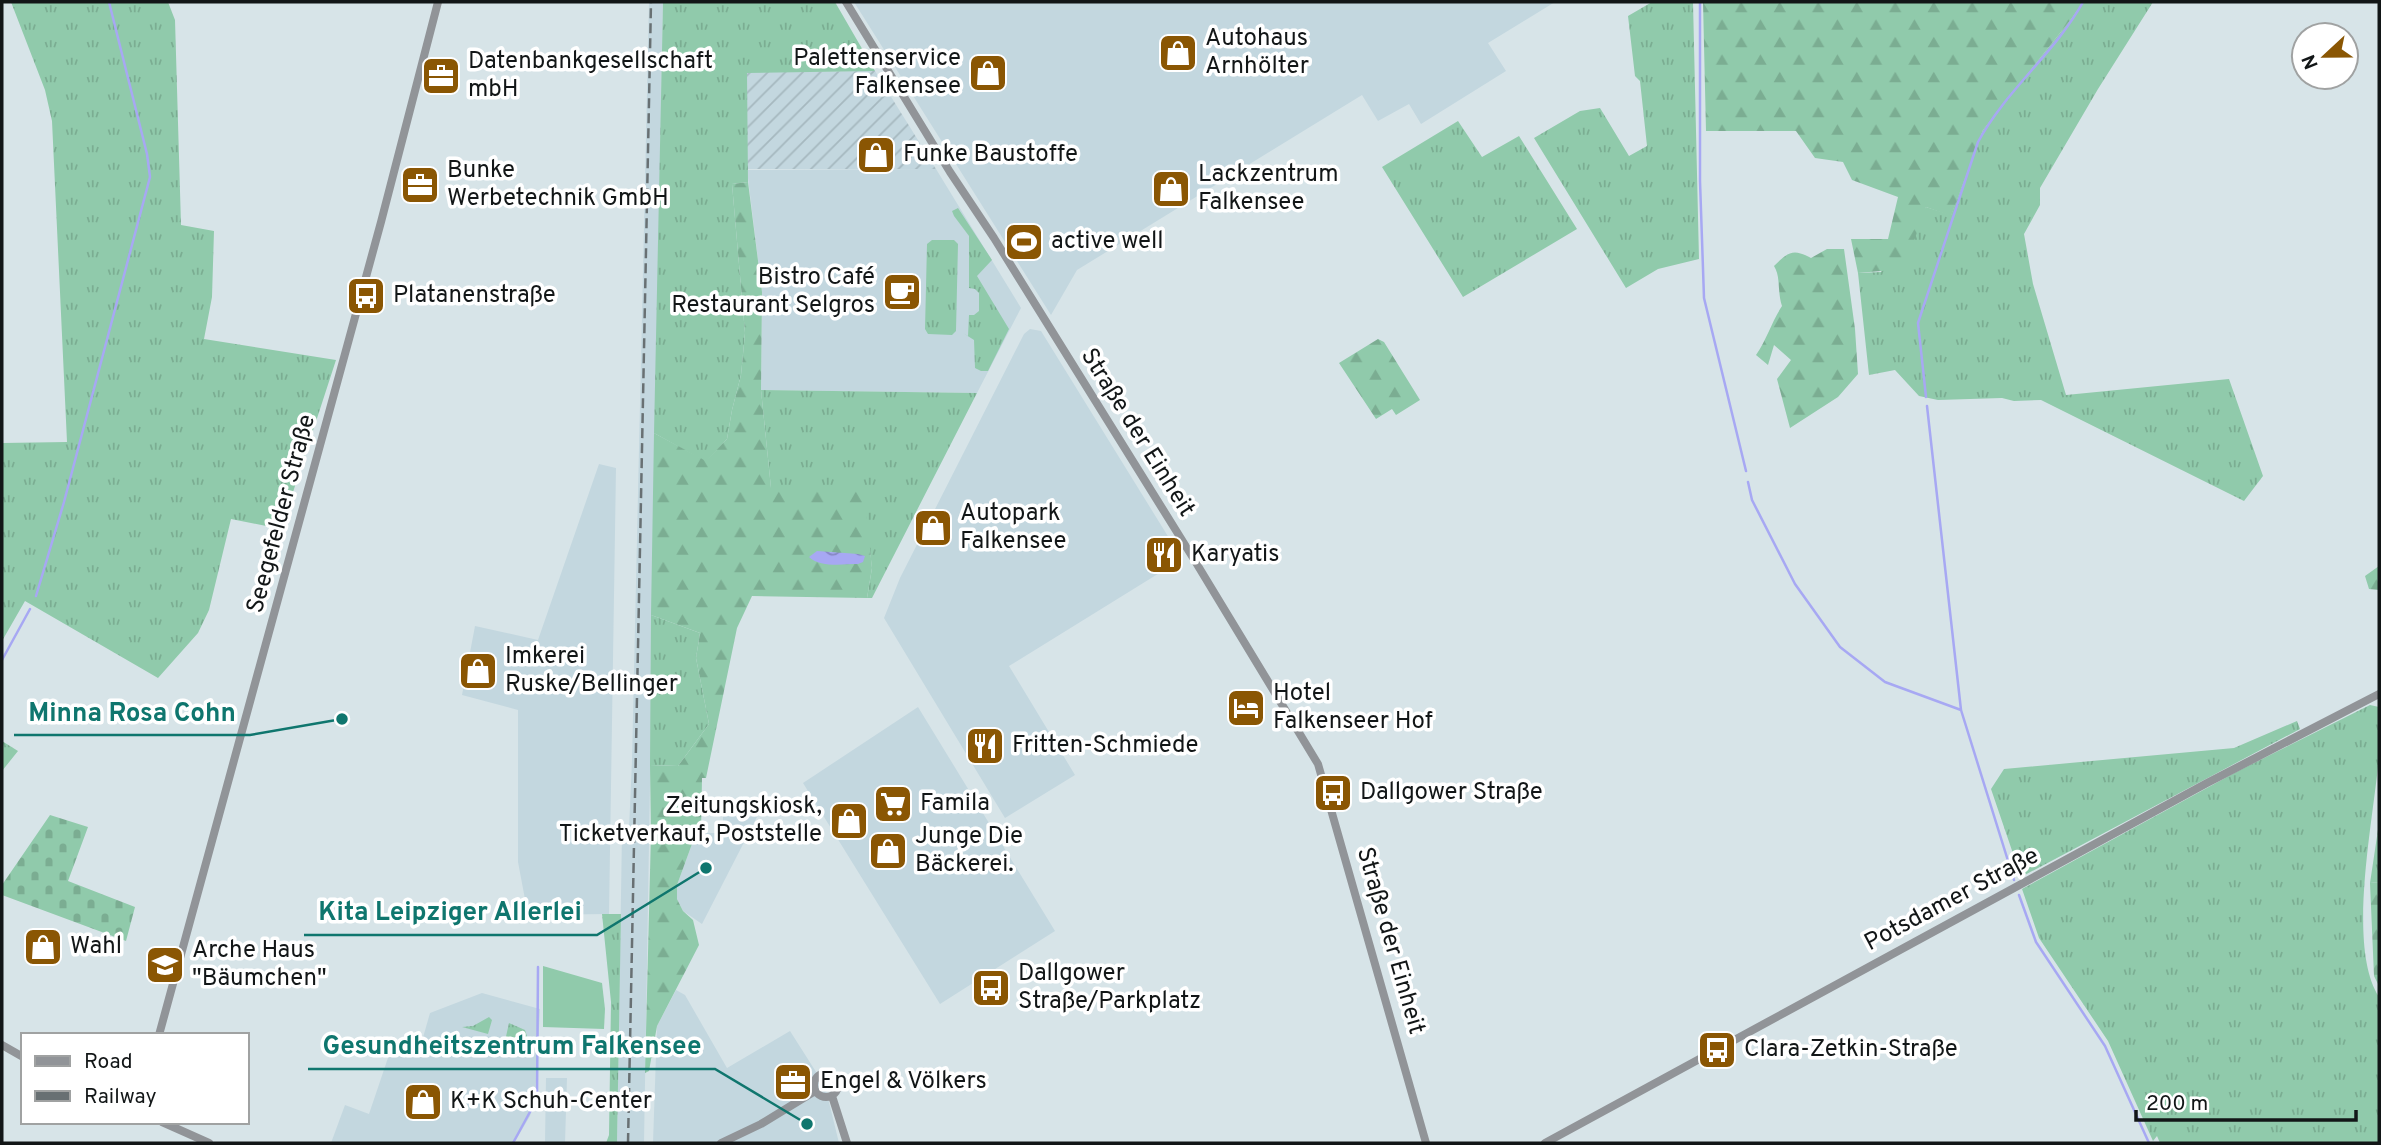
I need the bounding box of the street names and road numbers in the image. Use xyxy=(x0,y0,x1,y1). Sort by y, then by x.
street label: Straße der Einheit xyxy=(1073,343,1201,523)
street label: Seegefelder Straße xyxy=(241,411,323,617)
street label: Potsdamer Straße xyxy=(1860,841,2044,959)
street label: Straße der Einheit xyxy=(1349,844,1431,1038)

